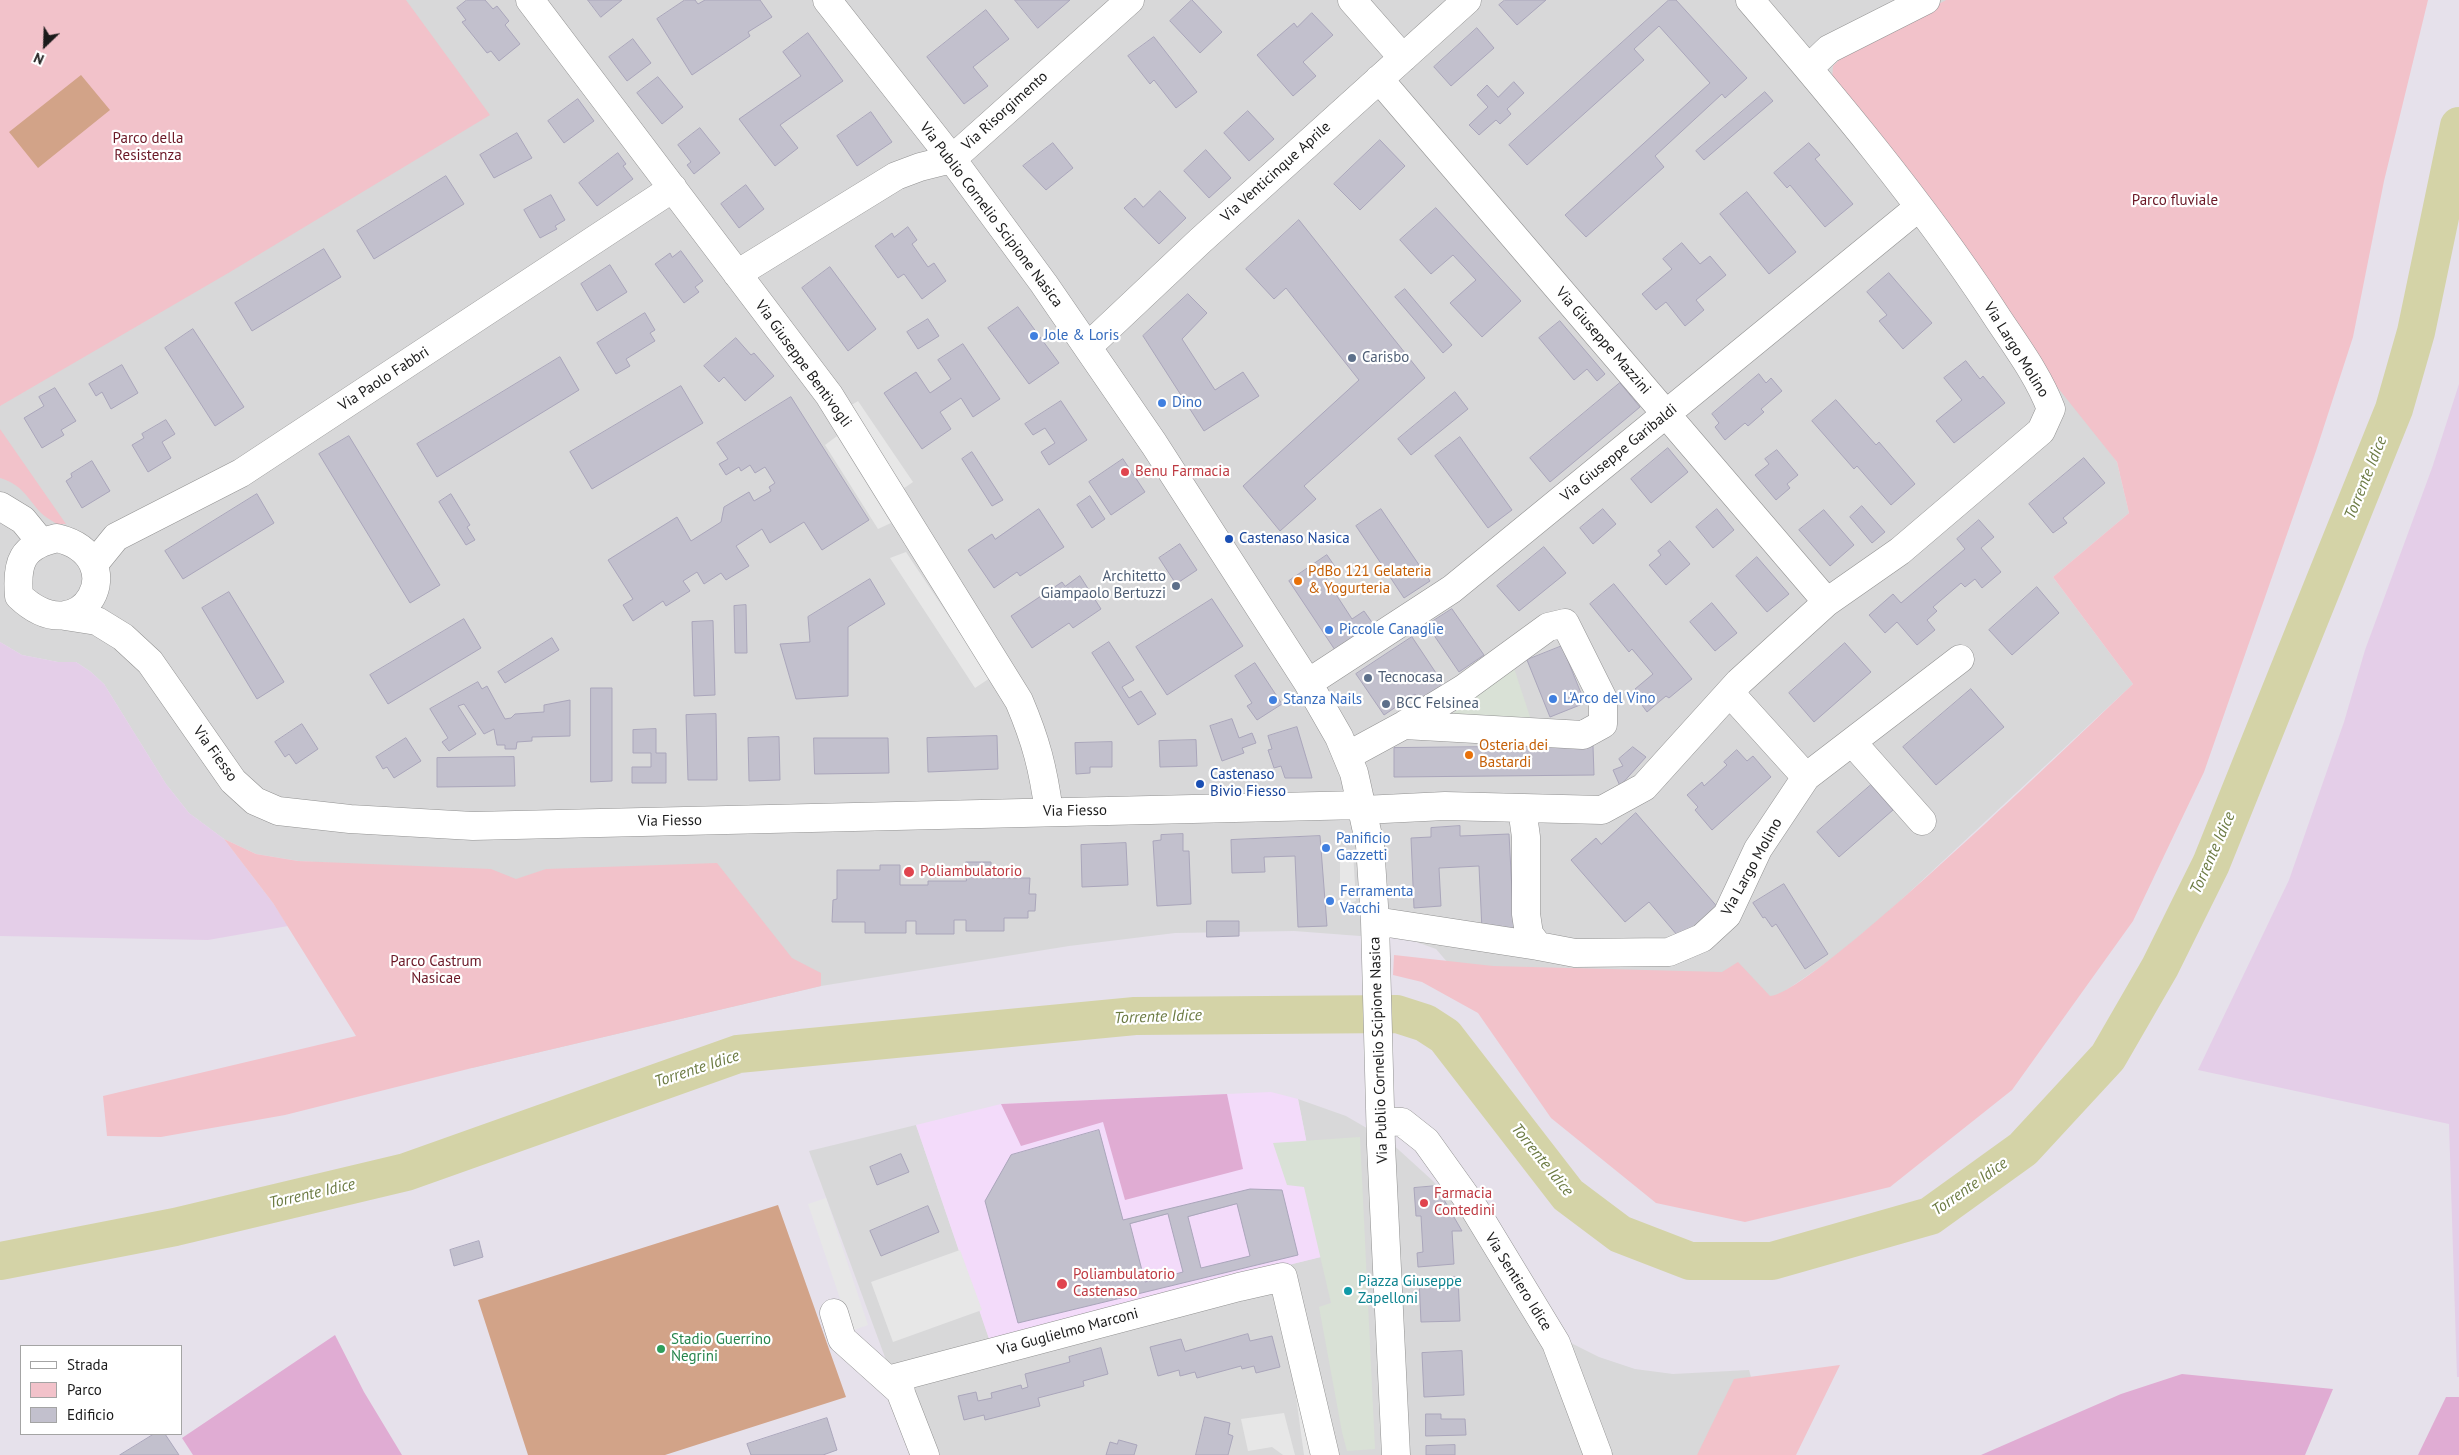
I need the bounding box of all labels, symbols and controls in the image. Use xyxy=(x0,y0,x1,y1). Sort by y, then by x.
north arrow xyxy=(20,20,70,70)
text: N xyxy=(31,49,47,69)
street label: Via Risorgimento xyxy=(958,68,1052,154)
street label: Via Venticinque Aprile xyxy=(1217,118,1335,226)
street label: Via Publio Cornelio Scipione Nasica xyxy=(916,119,1066,311)
park label: Parco della Resistenza xyxy=(113,130,183,165)
park label: Parco fluviale xyxy=(2132,192,2218,210)
street label: Via Giuseppe Mazzini xyxy=(1552,284,1654,398)
street label: Via Giuseppe Bentivogli xyxy=(751,297,855,431)
street label: Via Largo Molino xyxy=(1980,299,2052,401)
place label: Jole & Loris xyxy=(1044,327,1119,345)
marker: Jole & Loris xyxy=(1028,330,1040,342)
street label: Via Paolo Fabbri xyxy=(335,343,433,415)
place label: Carisbo xyxy=(1362,349,1409,367)
marker: Carisbo xyxy=(1346,352,1358,364)
place label: Dino xyxy=(1172,394,1202,412)
marker: Dino xyxy=(1156,397,1168,409)
street label: Via Giuseppe Garibaldi xyxy=(1557,400,1681,506)
water label: Torrente Idice xyxy=(2341,434,2391,522)
place label: Benu Farmacia xyxy=(1135,463,1230,481)
marker: Benu Farmacia xyxy=(1119,466,1131,478)
place label: Castenaso Nasica xyxy=(1239,530,1350,548)
marker: Castenaso Nasica xyxy=(1223,533,1235,545)
place label: PdBo 121 Gelateria & Yogurteria xyxy=(1308,563,1432,598)
place label: Architetto Giampaolo Bertuzzi xyxy=(1041,568,1166,603)
marker: PdBo 121 Gelateria & Yogurteria xyxy=(1292,575,1304,587)
marker: Architetto Giampaolo Bertuzzi xyxy=(1170,580,1182,592)
place label: Piccole Canaglie xyxy=(1339,621,1444,639)
marker: Piccole Canaglie xyxy=(1323,624,1335,636)
place label: Tecnocasa xyxy=(1378,669,1443,687)
marker: Tecnocasa xyxy=(1362,672,1374,684)
place label: L'Arco del Vino xyxy=(1563,690,1656,708)
place label: Stanza Nails xyxy=(1283,691,1362,709)
marker: L'Arco del Vino xyxy=(1547,693,1559,705)
marker: Stanza Nails xyxy=(1267,694,1279,706)
place label: BCC Felsinea xyxy=(1396,695,1479,713)
marker: BCC Felsinea xyxy=(1380,698,1392,710)
street label: Via Fiesso xyxy=(189,723,241,785)
place label: Osteria dei Bastardi xyxy=(1479,737,1548,772)
marker: Osteria dei Bastardi xyxy=(1463,749,1475,761)
place label: Castenaso Bivio Fiesso xyxy=(1210,766,1286,801)
marker: Castenaso Bivio Fiesso xyxy=(1194,778,1206,790)
street label: Via Fiesso xyxy=(1043,801,1107,821)
water label: Torrente Idice xyxy=(2186,809,2240,897)
street label: Via Fiesso xyxy=(638,811,702,831)
street label: Via Largo Molino xyxy=(1718,815,1786,919)
place label: Panificio Gazzetti xyxy=(1336,830,1390,865)
marker: Panificio Gazzetti xyxy=(1320,842,1332,854)
place label: Poliambulatorio xyxy=(920,863,1022,881)
marker: Poliambulatorio xyxy=(902,865,916,879)
place label: Ferramenta Vacchi xyxy=(1340,883,1414,918)
marker: Ferramenta Vacchi xyxy=(1324,895,1336,907)
street label: Via Publio Cornelio Scipione Nasica xyxy=(1366,936,1392,1164)
park label: Parco Castrum Nasicae xyxy=(390,953,482,988)
water label: Torrente Idice xyxy=(1114,1006,1202,1028)
water label: Torrente Idice xyxy=(652,1046,742,1092)
water label: Torrente Idice xyxy=(1507,1120,1577,1200)
water label: Torrente Idice xyxy=(1928,1154,2012,1220)
water label: Torrente Idice xyxy=(267,1175,357,1213)
place label: Farmacia Contedini xyxy=(1434,1185,1495,1220)
marker: Farmacia Contedini xyxy=(1418,1197,1430,1209)
street label: Via Sentiero Idice xyxy=(1481,1230,1555,1334)
place label: Poliambulatorio Castenaso xyxy=(1073,1266,1175,1301)
place label: Piazza Giuseppe Zapelloni xyxy=(1358,1273,1462,1308)
marker: Poliambulatorio Castenaso xyxy=(1055,1277,1069,1291)
marker: Piazza Giuseppe Zapelloni xyxy=(1342,1285,1354,1297)
street label: Via Guglielmo Marconi xyxy=(996,1305,1140,1359)
place label: Stadio Guerrino Negrini xyxy=(671,1331,771,1366)
marker: Stadio Guerrino Negrini xyxy=(655,1343,667,1355)
legend xyxy=(20,1345,182,1435)
text: Strada xyxy=(67,1355,108,1374)
text: Parco xyxy=(67,1380,102,1399)
text: Edificio xyxy=(67,1405,114,1424)

